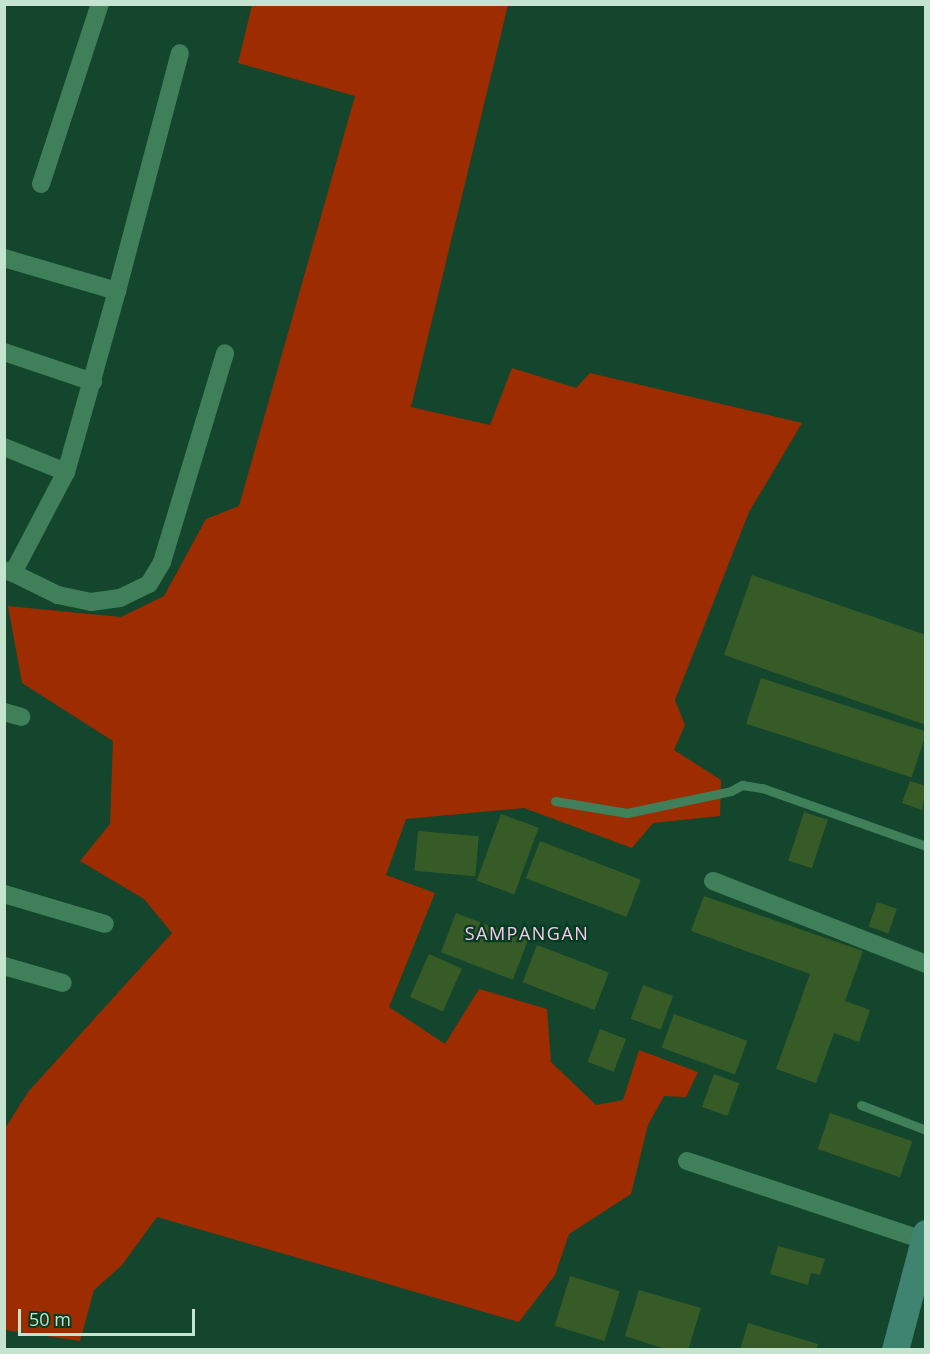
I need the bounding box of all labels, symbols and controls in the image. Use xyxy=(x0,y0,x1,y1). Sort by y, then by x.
district label: SAMPANGAN xyxy=(465,922,589,944)
scale bar xyxy=(21,1297,198,1335)
text: 50 m xyxy=(29,1307,71,1331)

